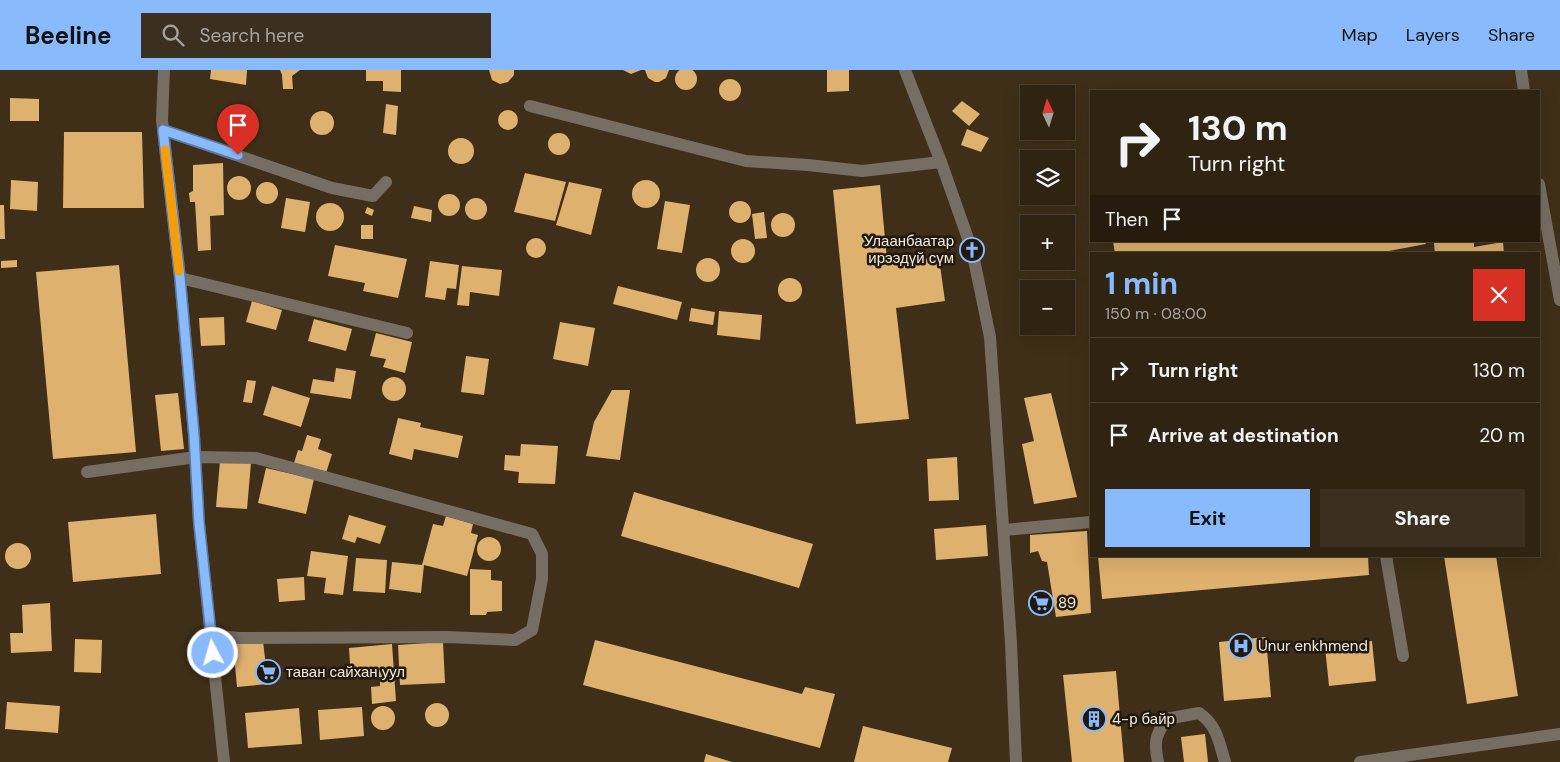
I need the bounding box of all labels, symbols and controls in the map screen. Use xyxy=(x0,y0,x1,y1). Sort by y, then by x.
search box xyxy=(141,13,491,58)
text: Beeline xyxy=(25,20,111,51)
icon: search xyxy=(159,21,187,49)
text: Search here xyxy=(199,23,304,48)
text: Map xyxy=(1342,23,1378,47)
text: Layers xyxy=(1406,23,1460,47)
text: Share xyxy=(1488,23,1535,47)
north arrow xyxy=(1020,85,1075,140)
map controls xyxy=(1020,85,1075,335)
pin xyxy=(217,104,259,155)
text: 130 m xyxy=(1188,105,1288,151)
icon: right xyxy=(1105,110,1170,175)
icon: arrive xyxy=(224,111,252,139)
text: Turn right xyxy=(1188,149,1285,178)
button: layers xyxy=(1020,150,1075,205)
icon: arrive xyxy=(1158,205,1186,233)
text: Then xyxy=(1105,207,1148,232)
button: + xyxy=(1020,215,1075,270)
place label: Улаанбаатар ирээдүй сүм xyxy=(864,231,954,268)
church icon: Улаанбаатар ирээдүй сүм xyxy=(959,237,985,263)
text: 1 min xyxy=(1105,264,1178,303)
button: close xyxy=(1473,269,1525,321)
button: − xyxy=(1020,280,1075,335)
text: 150 m · 08:00 xyxy=(1105,303,1207,324)
icon: right xyxy=(1105,356,1133,384)
text: Turn right xyxy=(1148,358,1238,383)
text: 130 m xyxy=(1473,358,1525,383)
icon: arrive xyxy=(1105,421,1133,449)
text: Arrive at destination xyxy=(1148,423,1339,448)
text: 20 m xyxy=(1479,423,1525,448)
button: Exit xyxy=(1105,489,1310,547)
button: Share xyxy=(1320,489,1525,547)
supermarket icon: 89 xyxy=(1028,590,1054,616)
place label: 89 xyxy=(1058,593,1076,613)
position arrow xyxy=(186,626,238,678)
hospital icon: Unur enkhmend xyxy=(1228,633,1254,659)
place label: Unur enkhmend xyxy=(1258,636,1368,656)
supermarket icon: таван сайхан уул xyxy=(255,659,281,685)
place label: таван сайхан уул xyxy=(286,662,405,682)
building icon: 4-р байр xyxy=(1081,706,1107,732)
place label: 4-р байр xyxy=(1112,709,1175,729)

